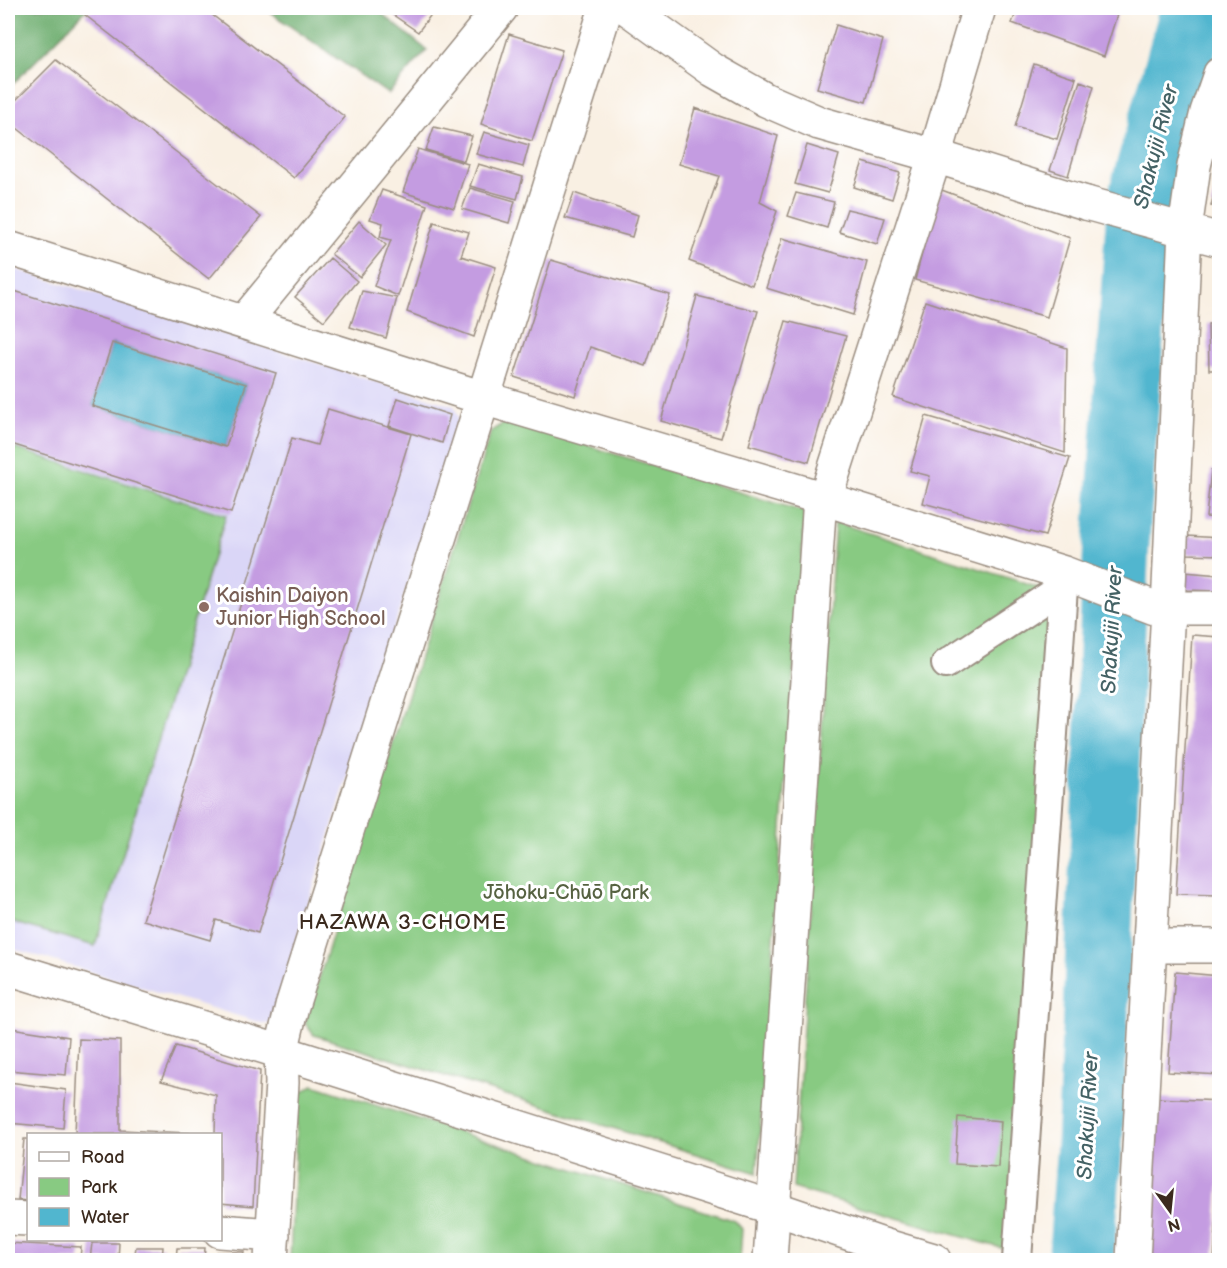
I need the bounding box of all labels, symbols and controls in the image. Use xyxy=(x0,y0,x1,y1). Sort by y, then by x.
water label: Shakujii River xyxy=(1128,81,1184,212)
water label: Shakujii River xyxy=(1096,564,1128,694)
place label: Kaishin Daiyon Junior High School xyxy=(216,584,385,631)
marker: Kaishin Daiyon Junior High School xyxy=(197,600,211,614)
park label: Jōhoku-Chūō Park xyxy=(483,881,649,905)
district label: HAZAWA 3-CHOME xyxy=(299,910,507,935)
water label: Shakujii River xyxy=(1072,1050,1104,1180)
legend xyxy=(27,1133,222,1241)
text: Road xyxy=(81,1147,125,1168)
text: Park xyxy=(81,1177,117,1198)
north arrow xyxy=(1140,1181,1200,1241)
text: Water xyxy=(81,1207,129,1228)
text: N xyxy=(1165,1213,1182,1235)

